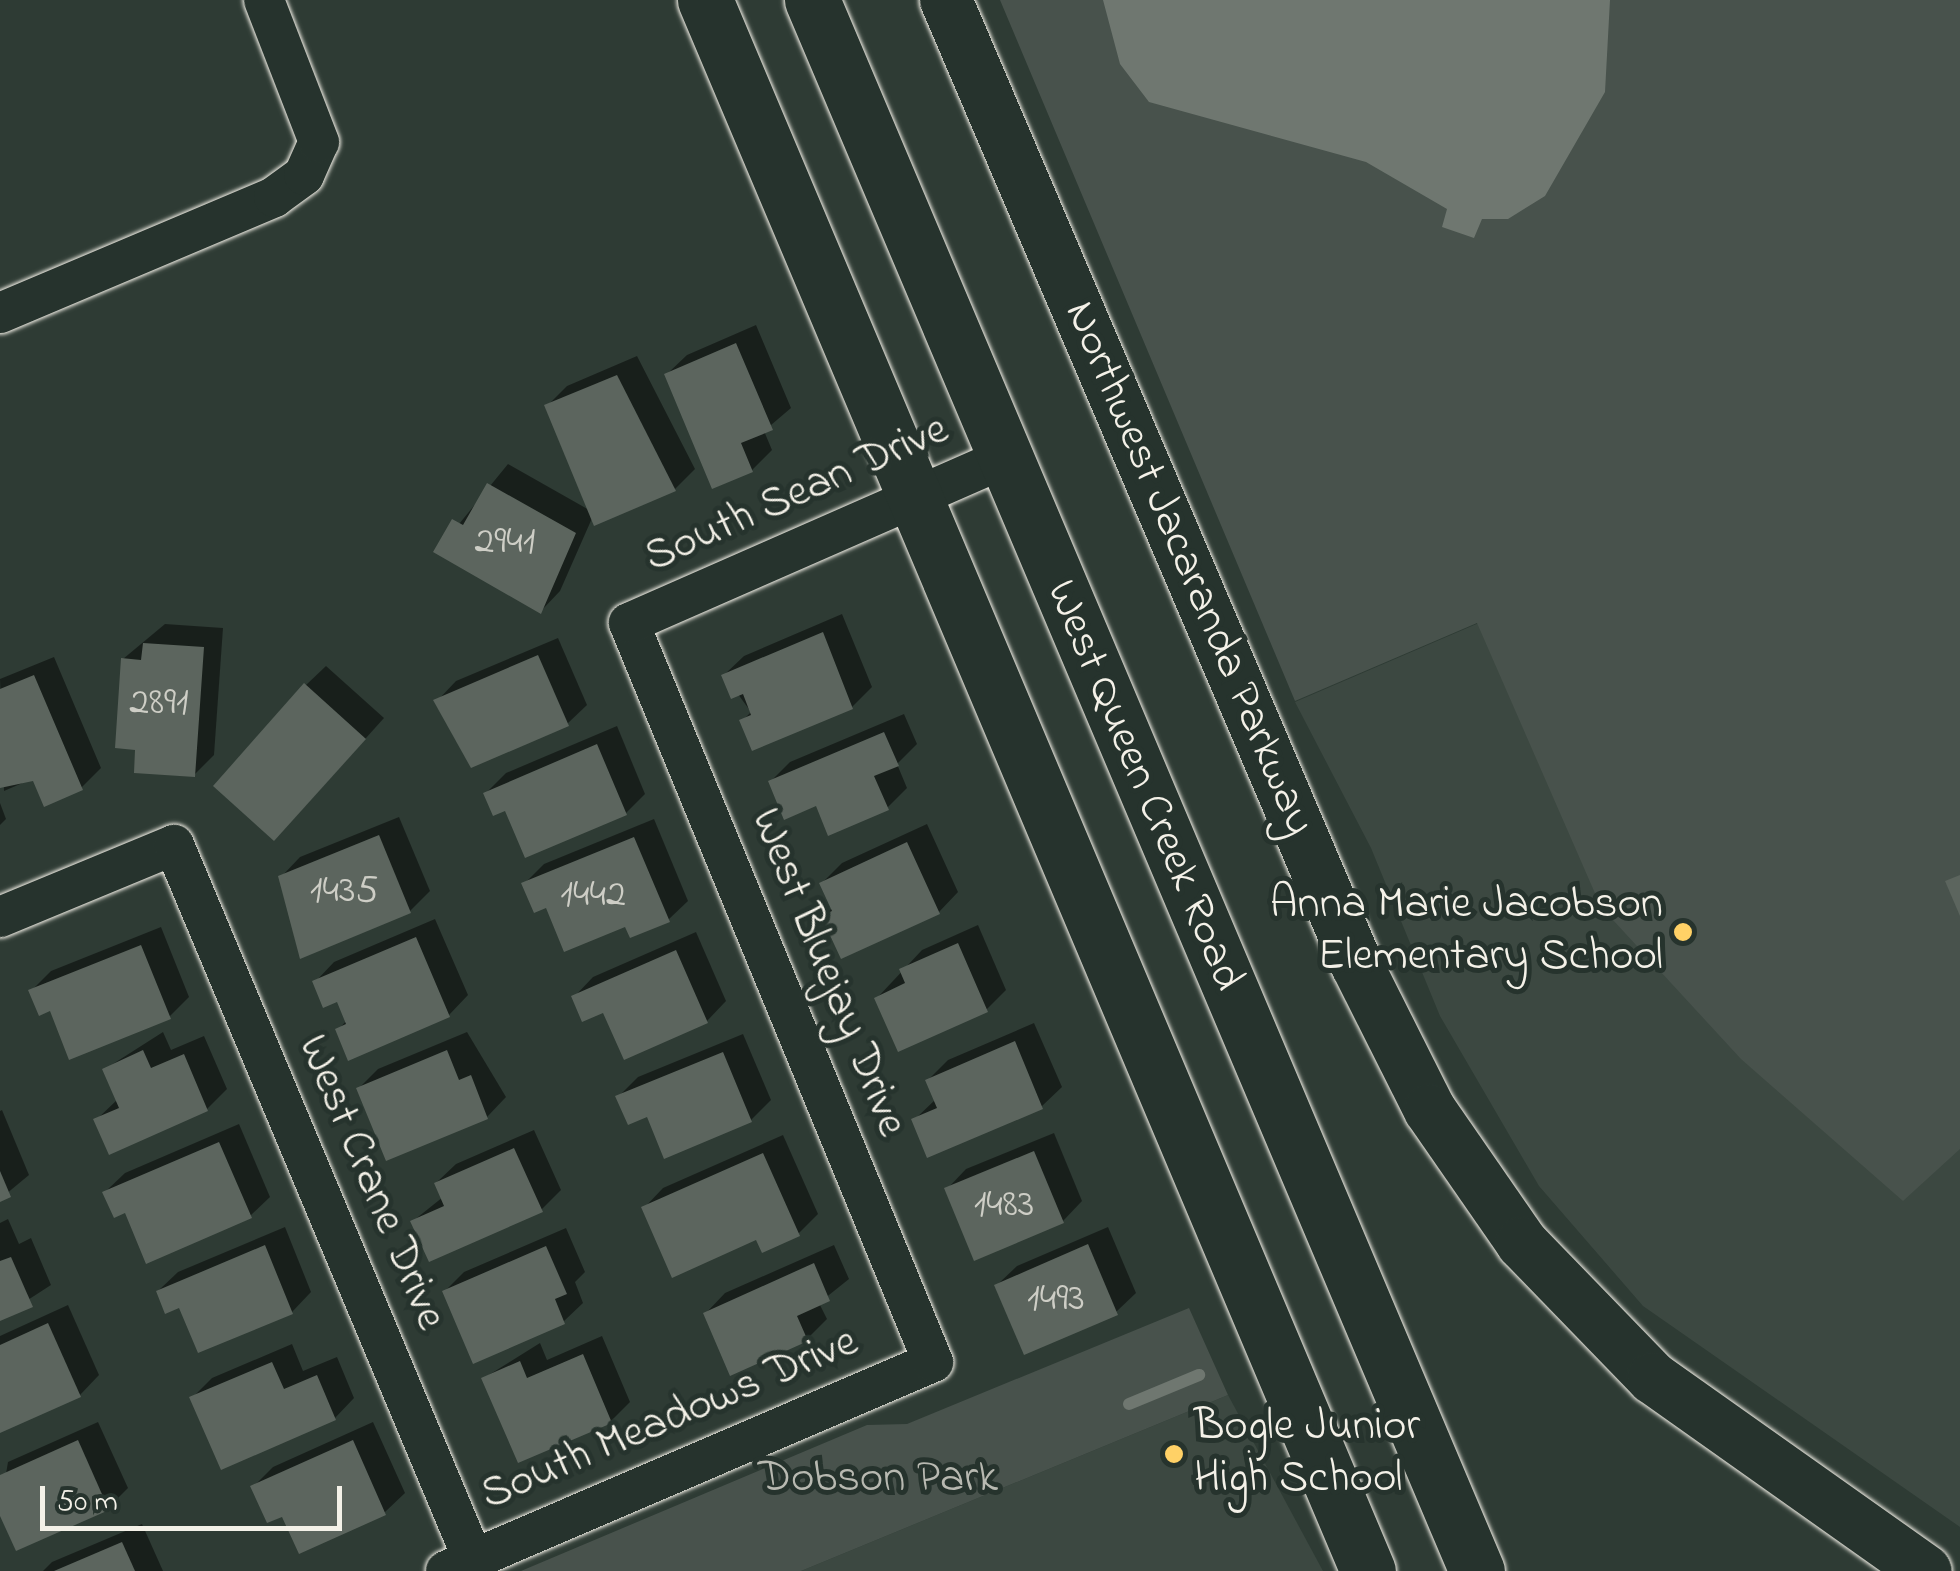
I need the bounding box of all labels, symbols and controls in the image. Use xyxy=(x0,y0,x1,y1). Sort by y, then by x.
street label: Northwest Jacaranda Parkway xyxy=(1051,294,1325,844)
street label: South Sean Drive xyxy=(637,404,957,586)
house number: 2941 xyxy=(474,519,536,567)
street label: West Queen Creek Road xyxy=(1032,573,1254,999)
house number: 2891 xyxy=(129,680,189,728)
street label: West Bluejay Drive xyxy=(737,801,917,1145)
house number: 1435 xyxy=(310,868,378,916)
house number: 1442 xyxy=(560,872,626,920)
place label: Anna Marie Jacobson Elementary School xyxy=(1270,879,1663,985)
marker: Anna Marie Jacobson Elementary School xyxy=(1672,921,1694,943)
street label: West Crane Drive xyxy=(284,1028,456,1338)
house number: 1483 xyxy=(974,1182,1034,1230)
house number: 1493 xyxy=(1027,1276,1085,1324)
street label: South Meadows Drive xyxy=(474,1316,866,1524)
place label: Bogle Junior High School xyxy=(1194,1401,1420,1507)
marker: Bogle Junior High School xyxy=(1163,1443,1185,1465)
park label: Dobson Park xyxy=(758,1453,998,1507)
scale bar xyxy=(45,1466,348,1528)
text: 50 m xyxy=(57,1481,118,1525)

